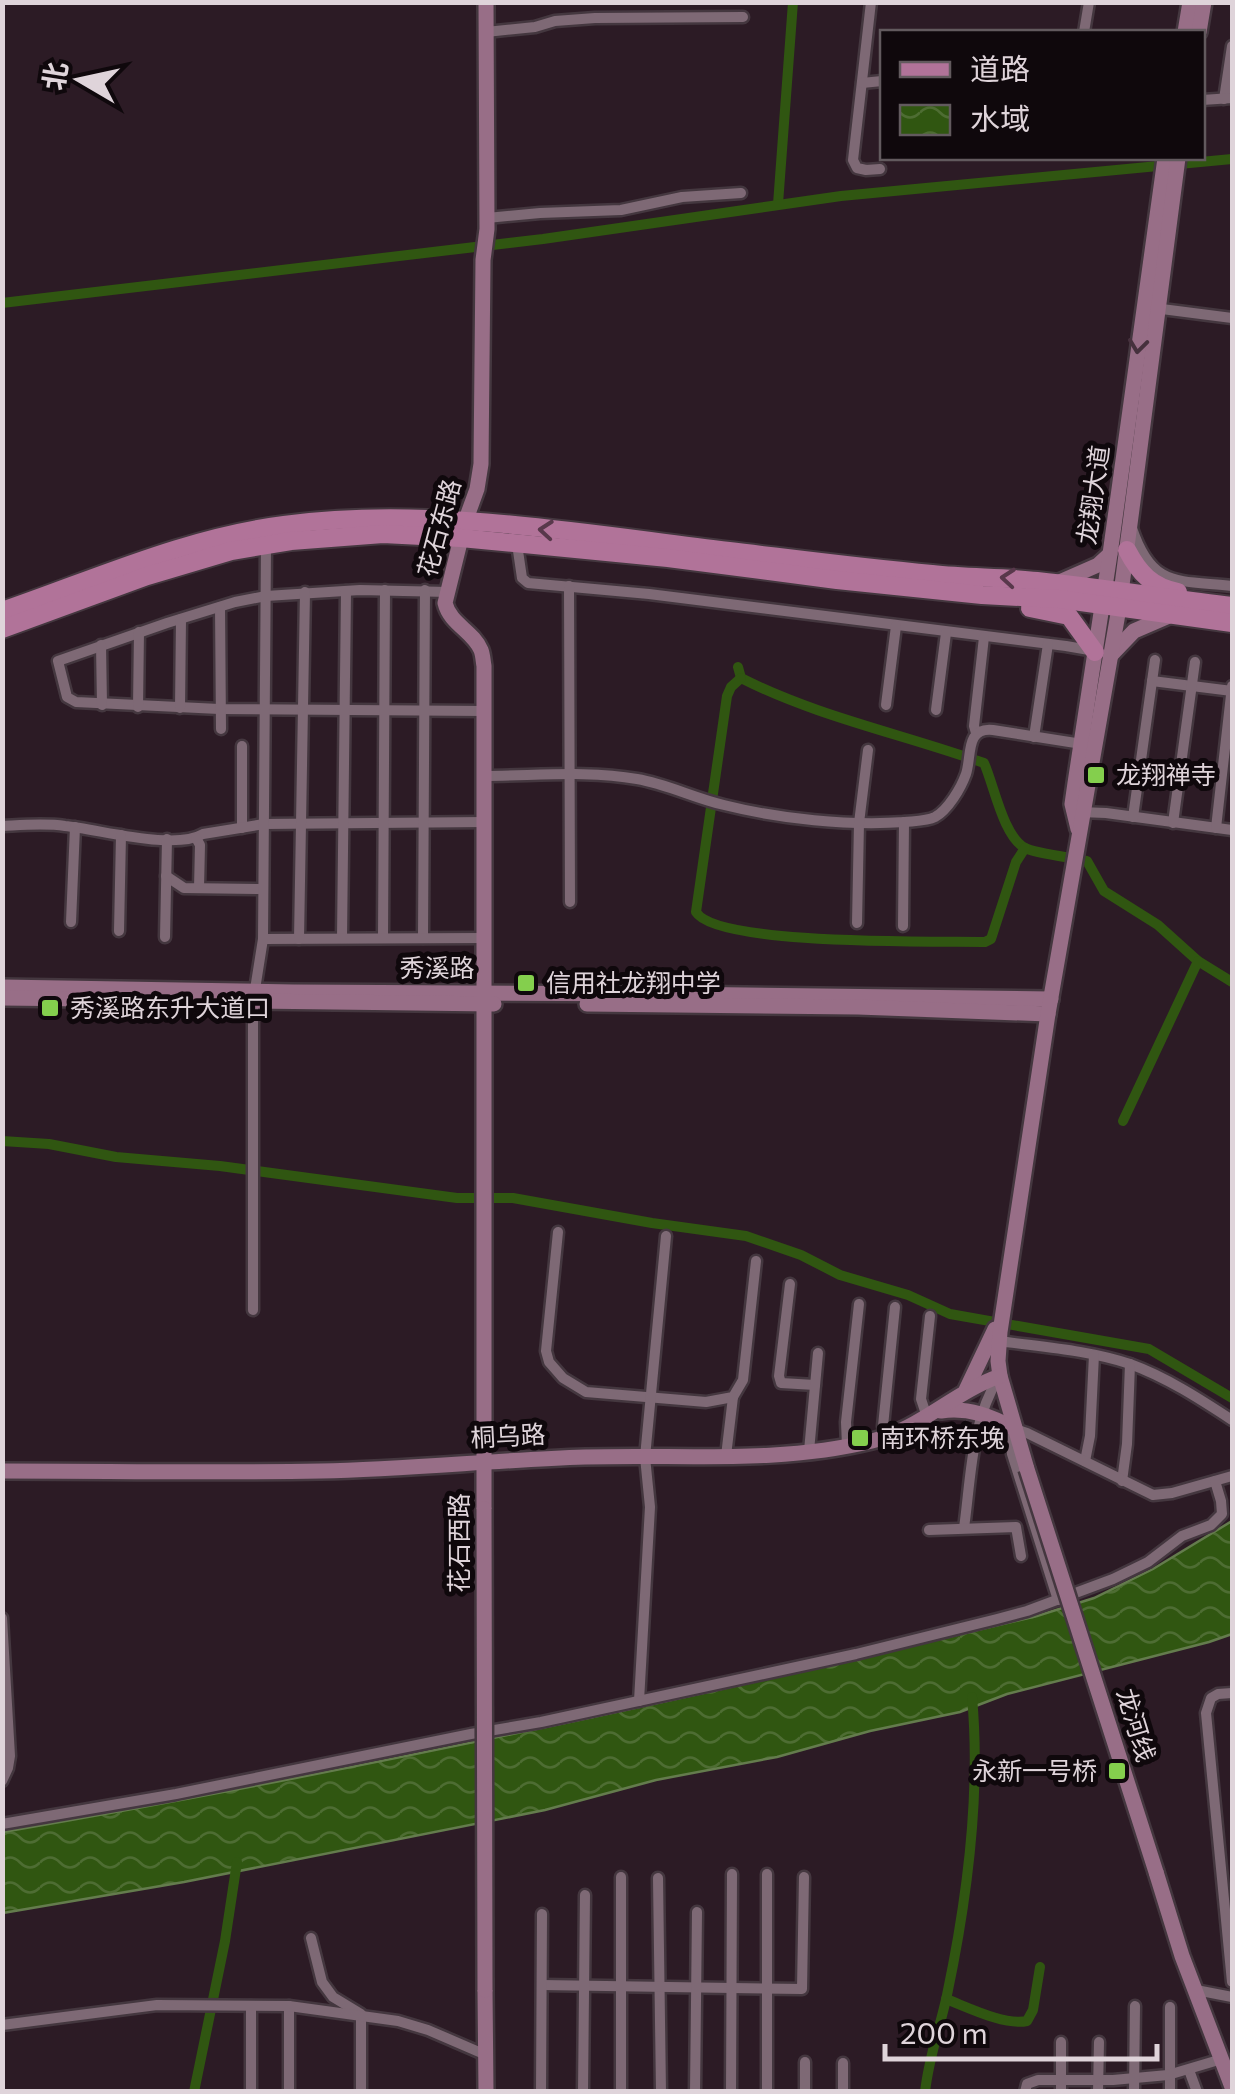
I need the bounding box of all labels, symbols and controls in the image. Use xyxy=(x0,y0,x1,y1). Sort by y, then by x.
north arrow xyxy=(30,30,130,130)
legend xyxy=(880,30,1205,160)
text: 道路 xyxy=(970,49,1030,86)
text: 北 xyxy=(35,59,73,92)
text: 水域 xyxy=(970,99,1030,136)
one-way arrow xyxy=(1129,338,1150,355)
street label: 龙翔大道 xyxy=(1070,443,1114,546)
street label: 花石东路 xyxy=(411,476,465,580)
one-way arrow xyxy=(537,519,553,541)
one-way arrow xyxy=(999,567,1015,589)
place label: 龙翔禅寺 xyxy=(1116,759,1216,789)
marker: 龙翔禅寺 xyxy=(1085,764,1107,786)
street label: 秀溪路 xyxy=(399,952,475,982)
place label: 信用社龙翔中学 xyxy=(546,967,721,997)
marker: 信用社龙翔中学 xyxy=(515,972,537,994)
place label: 秀溪路东升大道口 xyxy=(70,992,270,1022)
marker: 秀溪路东升大道口 xyxy=(39,997,61,1019)
street label: 桐乌路 xyxy=(470,1418,546,1452)
place label: 南环桥东堍 xyxy=(880,1422,1005,1452)
marker: 南环桥东堍 xyxy=(849,1427,871,1449)
street label: 花石西路 xyxy=(443,1493,473,1593)
street label: 龙河线 xyxy=(1112,1684,1162,1765)
place label: 永新一号桥 xyxy=(972,1755,1097,1785)
marker: 永新一号桥 xyxy=(1106,1760,1128,1782)
scale bar xyxy=(885,1999,1158,2061)
text: 200 m xyxy=(900,2013,988,2050)

